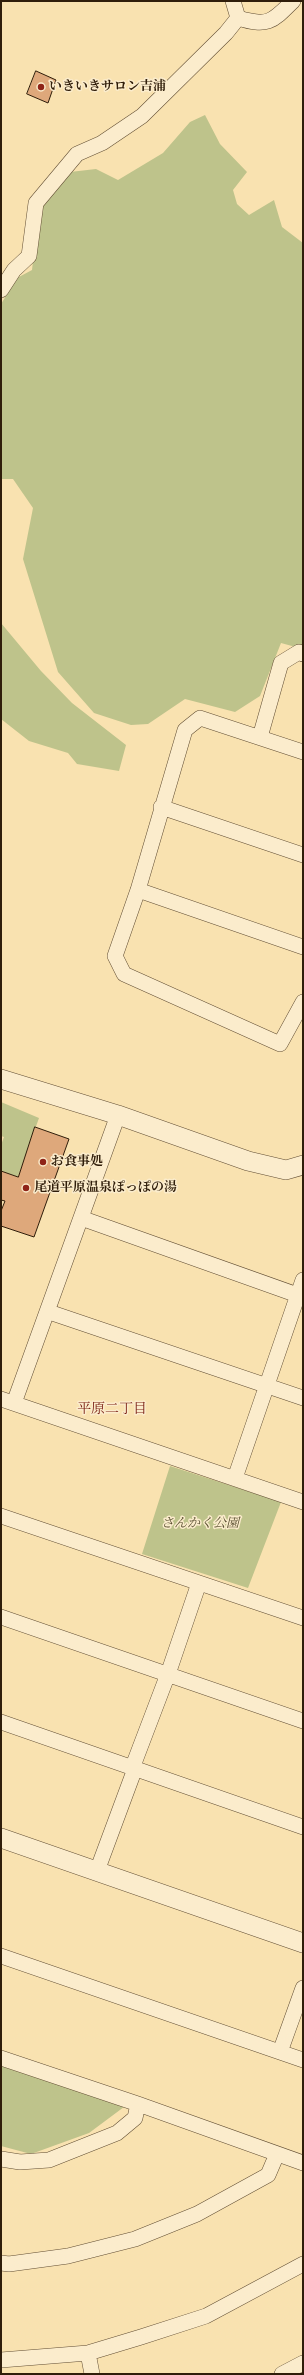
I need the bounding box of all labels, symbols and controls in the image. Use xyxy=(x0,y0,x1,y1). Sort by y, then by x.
place label: いきいきサロン吉浦 xyxy=(49,79,166,95)
marker: いきいきサロン吉浦 xyxy=(36,82,46,92)
place label: お食事処 xyxy=(51,1154,103,1170)
marker: お食事処 xyxy=(38,1157,48,1167)
place label: 尾道平原温泉ぽっぽの湯 xyxy=(34,1180,177,1196)
marker: 尾道平原温泉ぽっぽの湯 xyxy=(21,1183,31,1193)
district label: 平原二丁目 xyxy=(77,1401,147,1417)
park label: さんかく公園 xyxy=(161,1516,239,1532)

